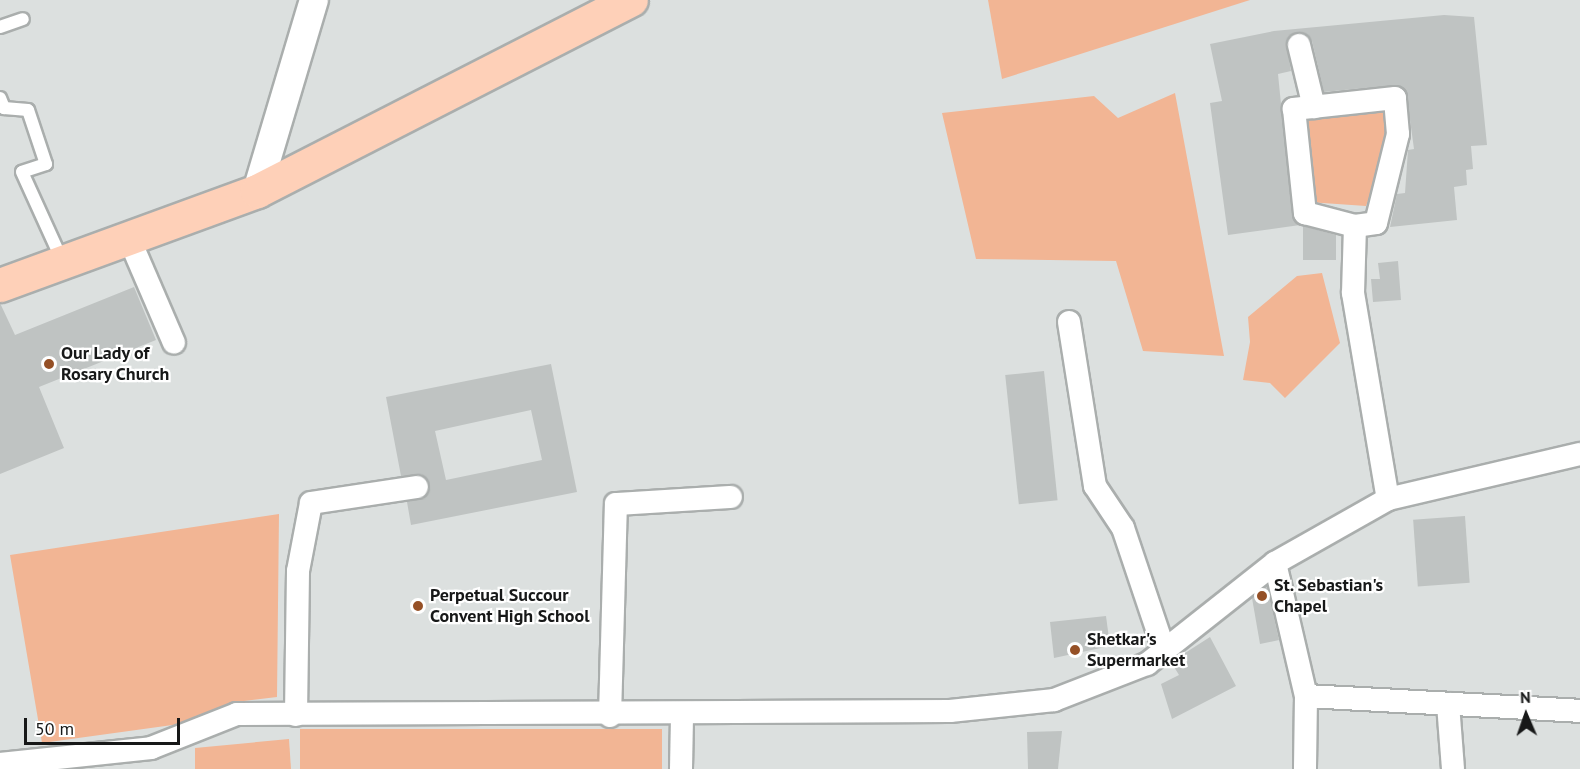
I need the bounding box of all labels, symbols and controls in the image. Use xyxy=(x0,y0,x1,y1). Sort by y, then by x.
place label: Our Lady of Rosary Church xyxy=(61,343,170,386)
marker: Our Lady of Rosary Church xyxy=(42,357,56,371)
place label: St. Sebastian's Chapel xyxy=(1274,575,1384,618)
place label: Perpetual Succour Convent High School xyxy=(430,585,589,628)
marker: St. Sebastian's Chapel xyxy=(1255,589,1269,603)
marker: Perpetual Succour Convent High School xyxy=(411,599,425,613)
place label: Shetkar's Supermarket xyxy=(1087,629,1185,672)
marker: Shetkar's Supermarket xyxy=(1068,643,1082,657)
north arrow xyxy=(1496,685,1556,745)
text: N xyxy=(1520,687,1531,707)
scale bar xyxy=(27,706,183,744)
text: 50 m xyxy=(35,717,74,740)

